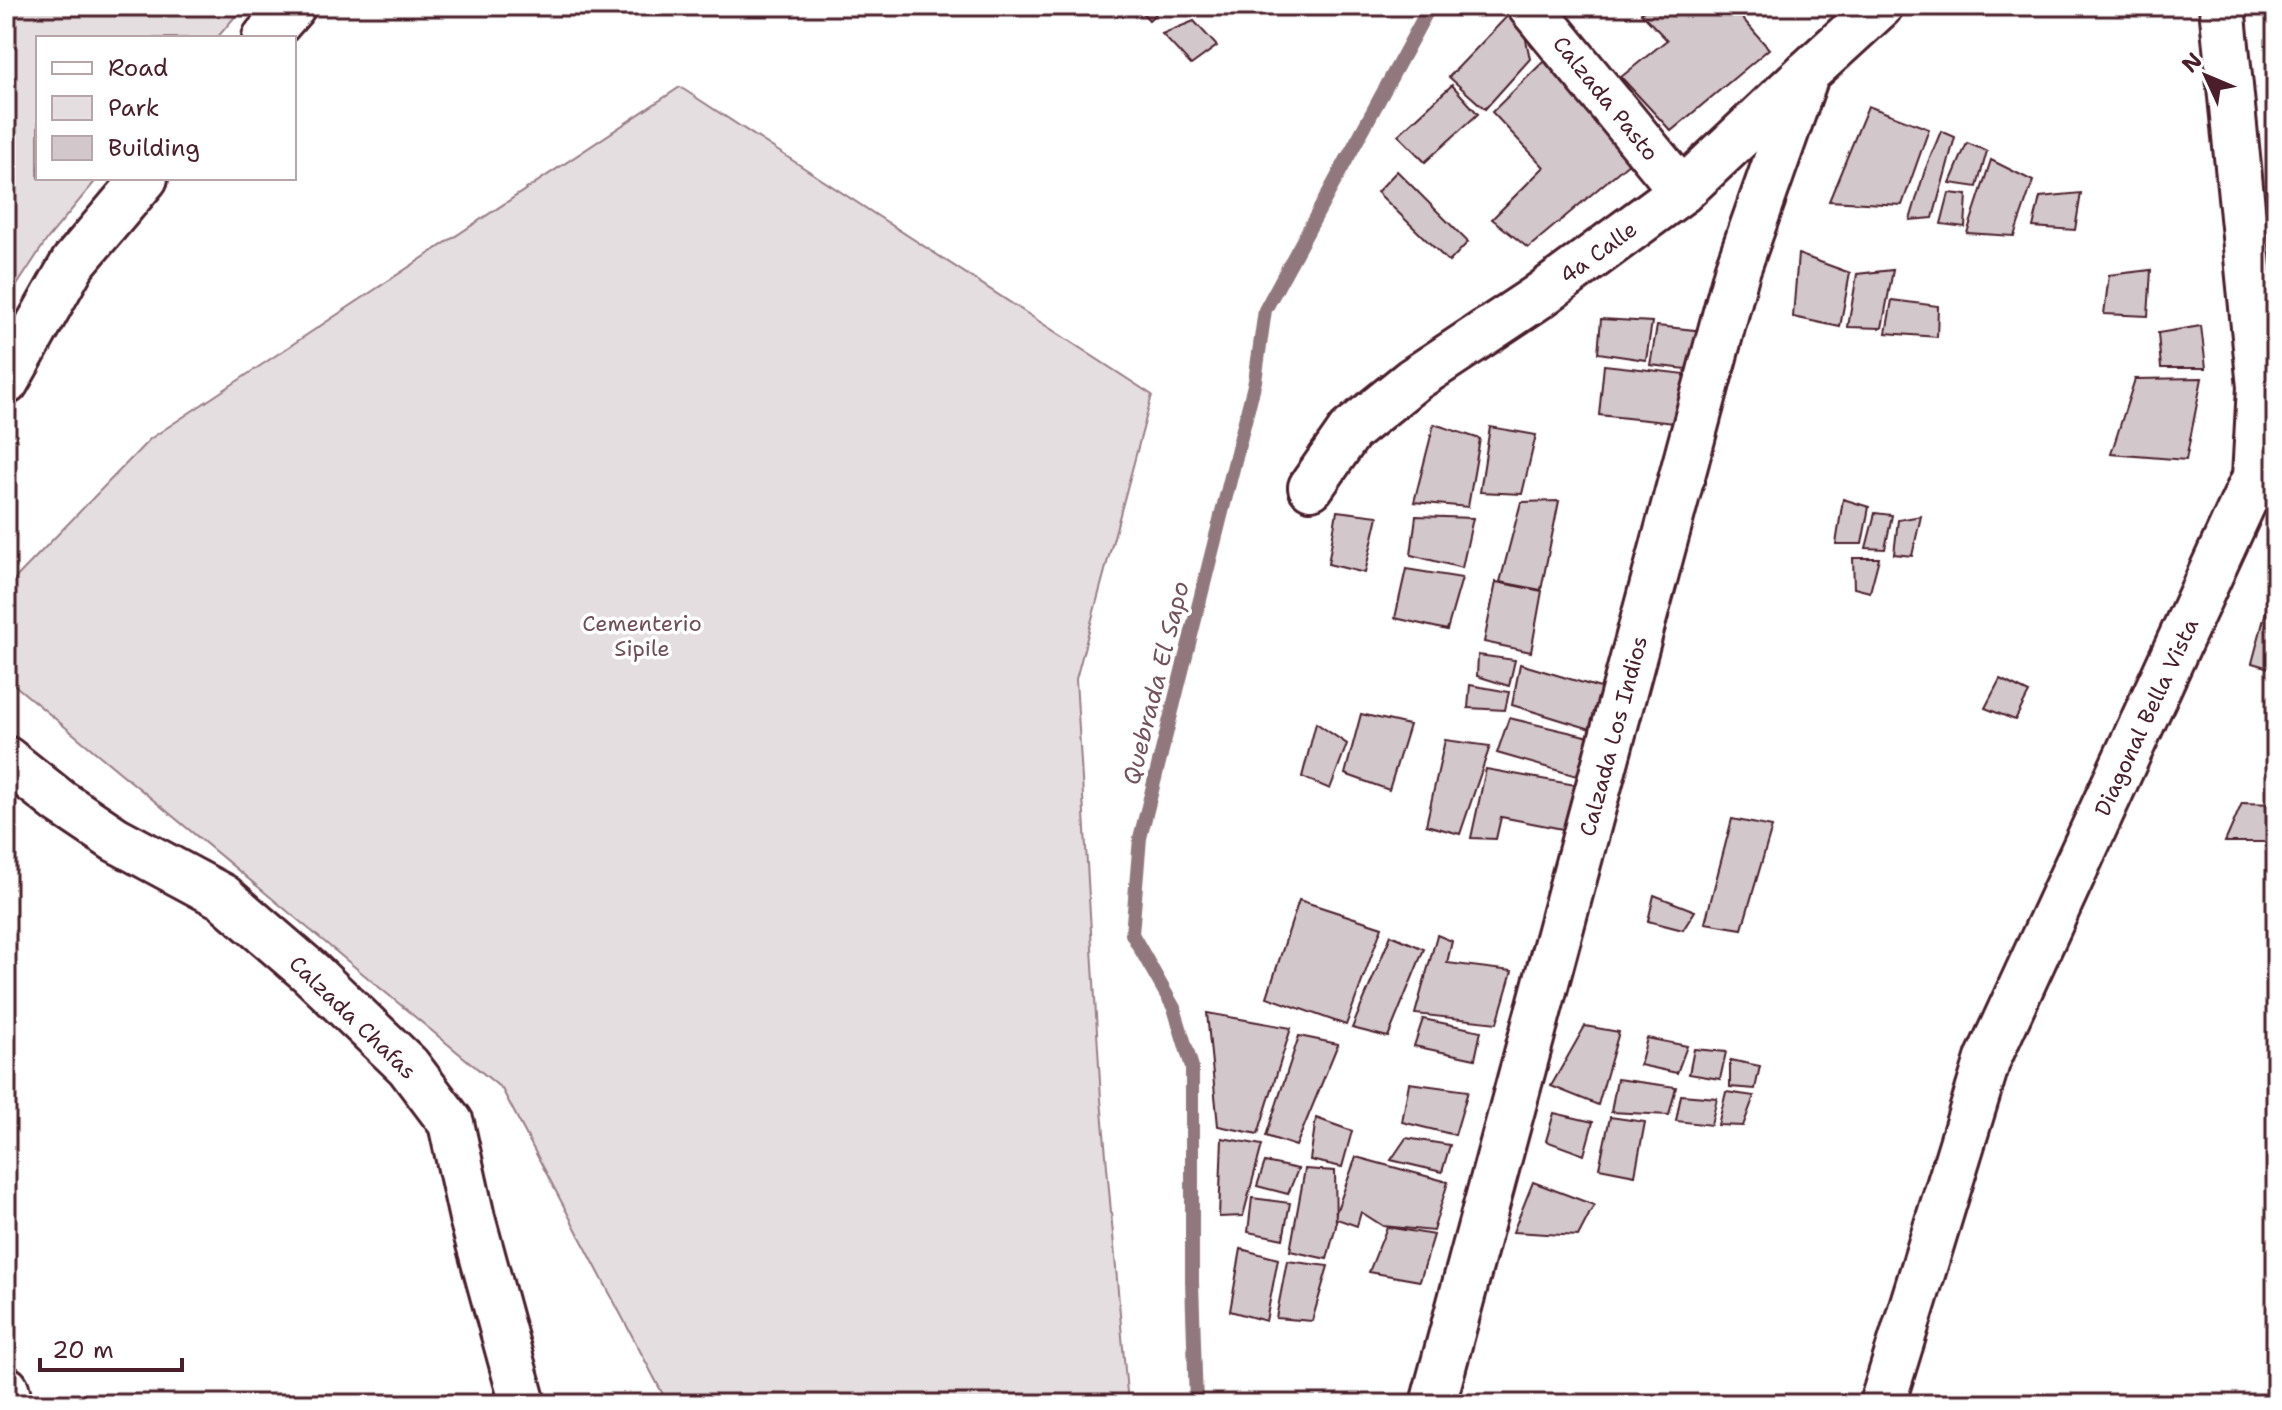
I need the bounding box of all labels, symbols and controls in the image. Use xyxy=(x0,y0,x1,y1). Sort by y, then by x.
street label: Calzada Pasto xyxy=(1546,30,1665,167)
legend xyxy=(36,36,296,180)
north arrow xyxy=(2166,36,2246,116)
text: N xyxy=(2175,46,2208,79)
text: Road xyxy=(108,52,168,84)
text: Park xyxy=(108,92,160,124)
text: Building xyxy=(108,132,200,164)
street label: 4a Calle xyxy=(1554,215,1643,290)
water label: Quebrada El Sapo xyxy=(1115,578,1197,788)
park label: Cementerio Sipile xyxy=(582,609,702,663)
street label: Diagonal Bella Vista xyxy=(2088,613,2205,821)
street label: Calzada Los Indios xyxy=(1573,633,1654,840)
street label: Calzada Chafas xyxy=(283,949,423,1086)
scale bar xyxy=(40,1322,182,1372)
text: 20 m xyxy=(52,1334,114,1366)

